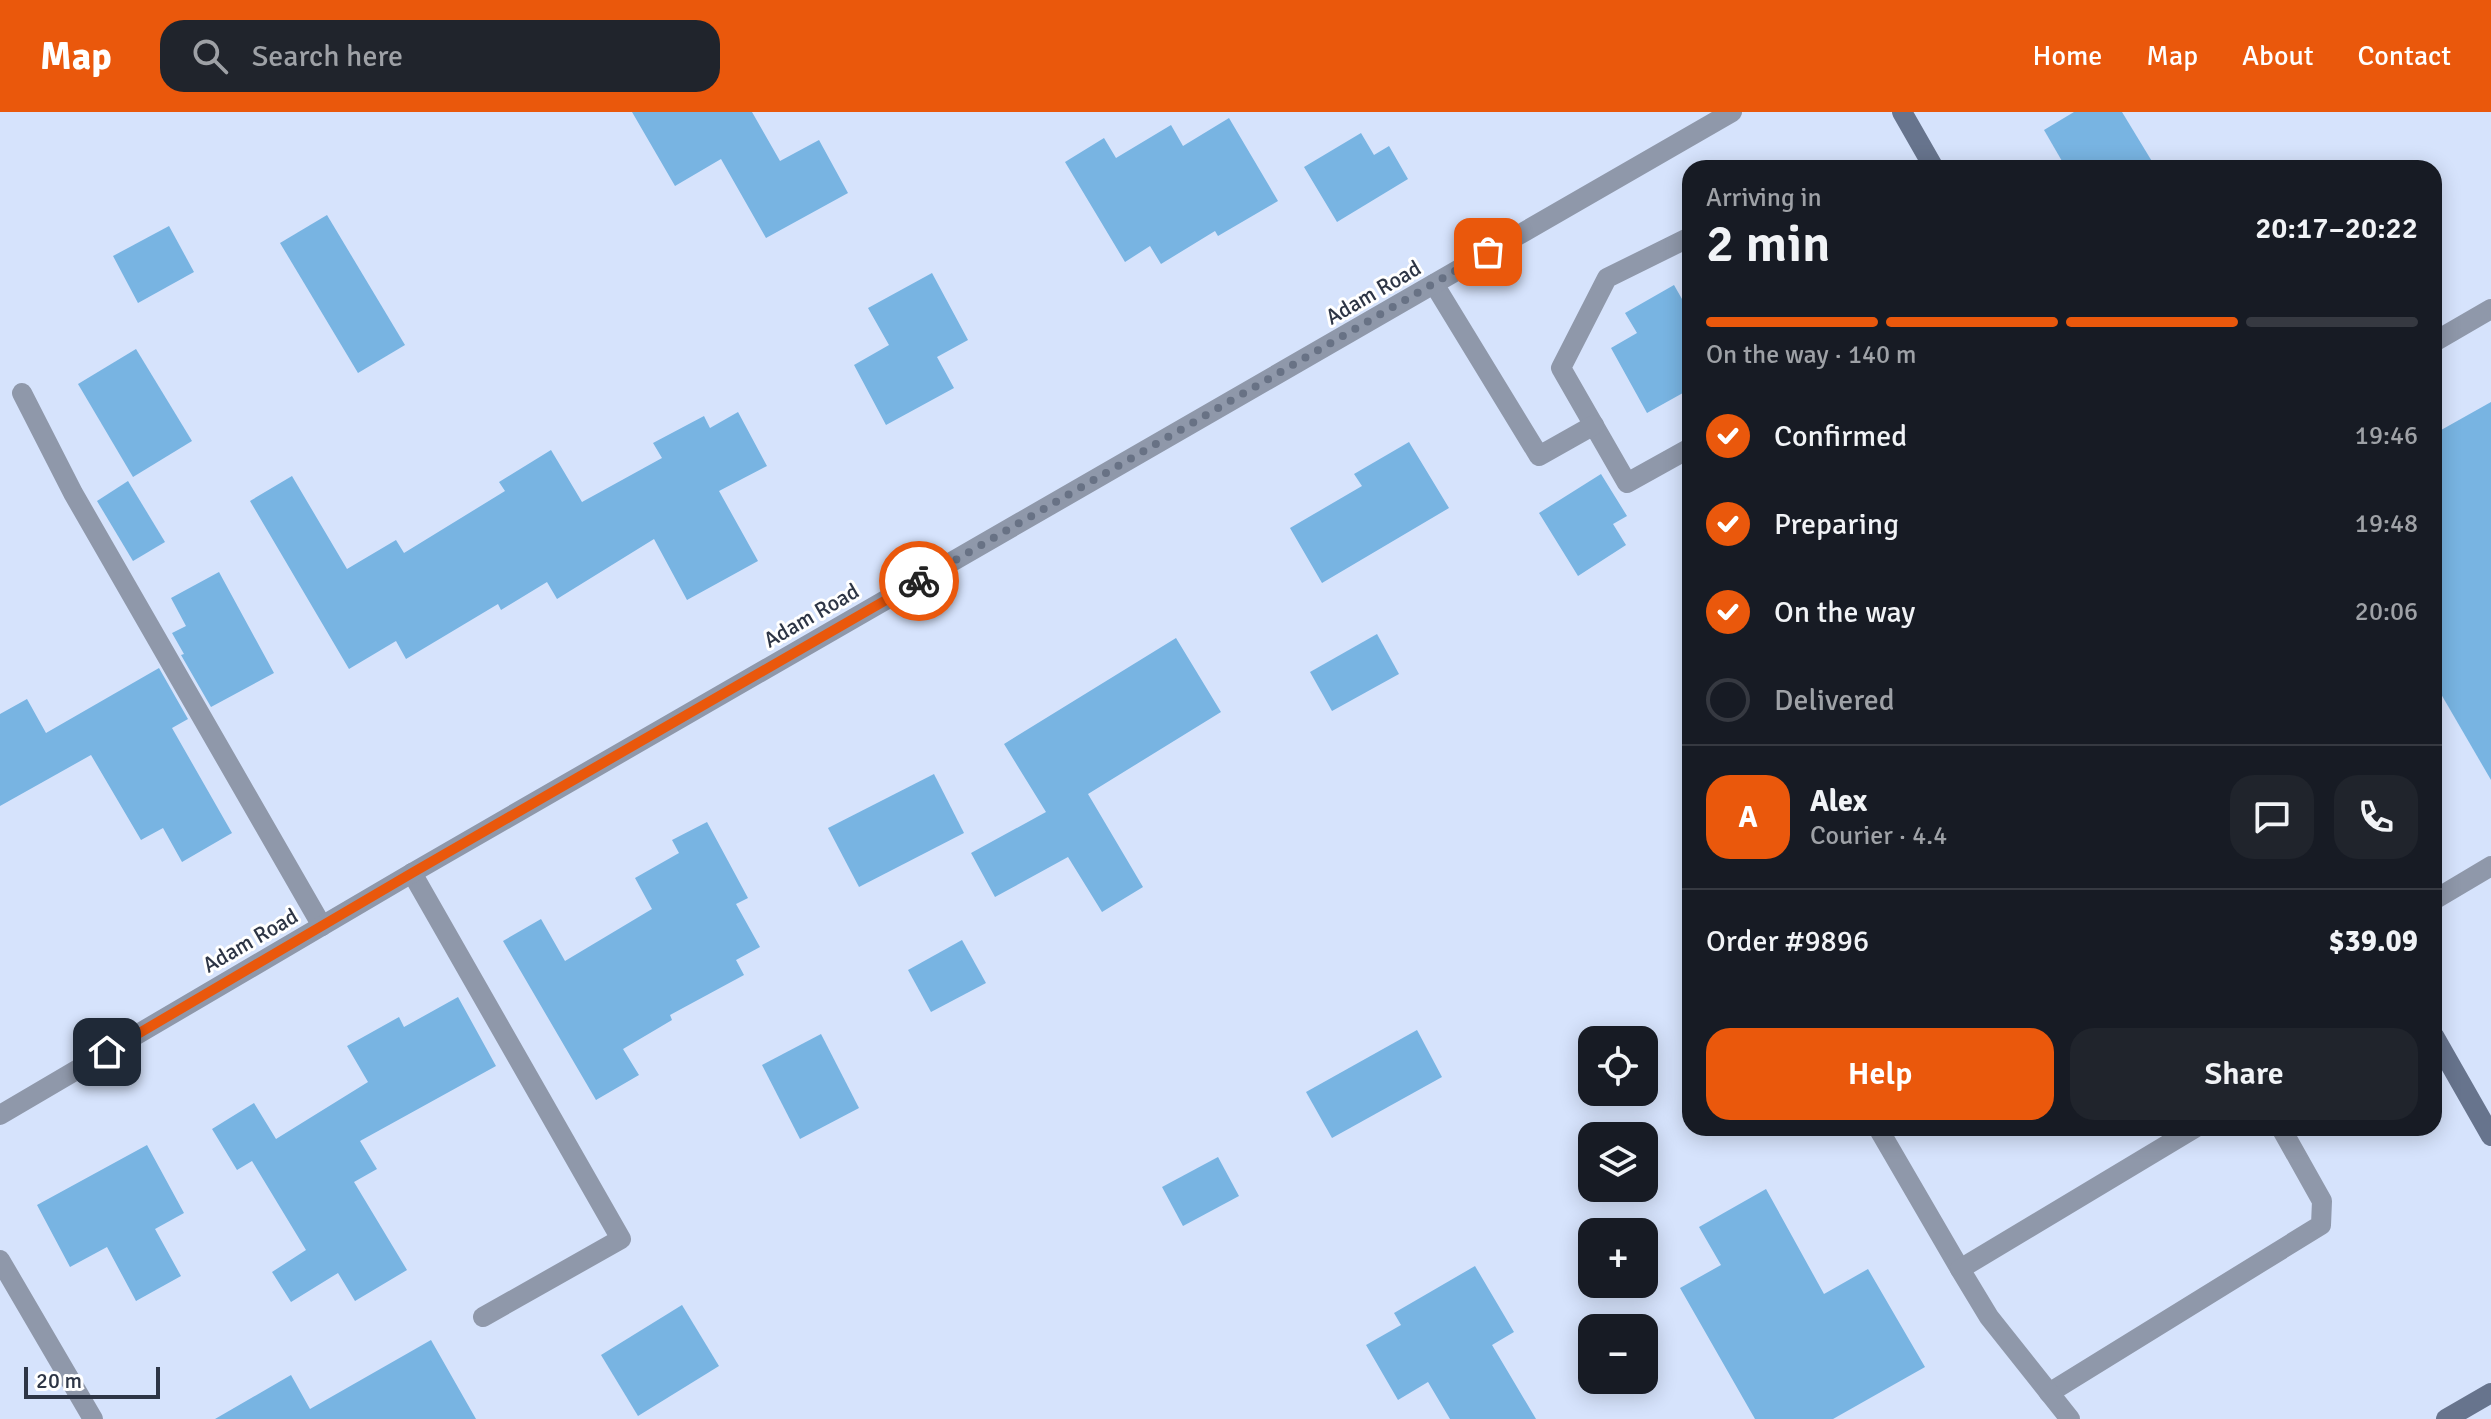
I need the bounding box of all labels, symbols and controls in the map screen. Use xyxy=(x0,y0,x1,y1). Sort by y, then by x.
search box xyxy=(160,20,720,92)
text: Map xyxy=(40,33,112,80)
icon: search xyxy=(188,34,232,78)
text: Search here xyxy=(252,38,403,75)
text: Home xyxy=(2033,39,2102,73)
text: Map xyxy=(2146,39,2198,73)
text: About xyxy=(2242,39,2314,73)
text: Contact xyxy=(2358,39,2451,73)
text: Arriving in xyxy=(1706,182,1822,214)
text: 20:17–20:22 xyxy=(2255,210,2418,247)
text: 2 min xyxy=(1706,212,1831,276)
pin xyxy=(1454,218,1522,286)
icon: bag xyxy=(1466,230,1510,274)
street label: Adam Road xyxy=(1321,254,1426,331)
text: On the way · 140 m xyxy=(1706,339,1916,371)
icon: check xyxy=(1706,414,1750,458)
text: Confirmed xyxy=(1774,418,1907,455)
text: 19:46 xyxy=(2355,420,2418,452)
icon: check xyxy=(1706,502,1750,546)
text: Preparing xyxy=(1774,506,1899,543)
text: 19:48 xyxy=(2355,508,2418,540)
courier xyxy=(879,541,959,621)
icon: bike xyxy=(897,559,941,603)
street label: Adam Road xyxy=(759,577,864,654)
icon: check xyxy=(1706,590,1750,634)
text: On the way xyxy=(1774,594,1915,631)
text: 20:06 xyxy=(2355,596,2418,628)
text: Delivered xyxy=(1774,682,1895,719)
button: chat xyxy=(2230,775,2314,859)
button: phone xyxy=(2334,775,2418,859)
text: Alex xyxy=(1810,783,1867,820)
text: A xyxy=(1738,799,1758,836)
text: Courier · 4.4 xyxy=(1810,820,1947,852)
street label: Adam Road xyxy=(198,902,303,979)
text: Order #9896 xyxy=(1706,923,1869,960)
text: $39.09 xyxy=(2328,923,2418,960)
pin xyxy=(73,1018,141,1086)
map controls xyxy=(1578,1026,1658,1394)
button: locate xyxy=(1578,1026,1658,1106)
button: Help xyxy=(1706,1028,2054,1120)
button: Share xyxy=(2070,1028,2418,1120)
icon: home xyxy=(85,1030,129,1074)
button: layers xyxy=(1578,1122,1658,1202)
button: + xyxy=(1578,1218,1658,1298)
button: − xyxy=(1578,1314,1658,1394)
scale bar xyxy=(24,1363,160,1399)
text: 20 m xyxy=(36,1367,82,1394)

